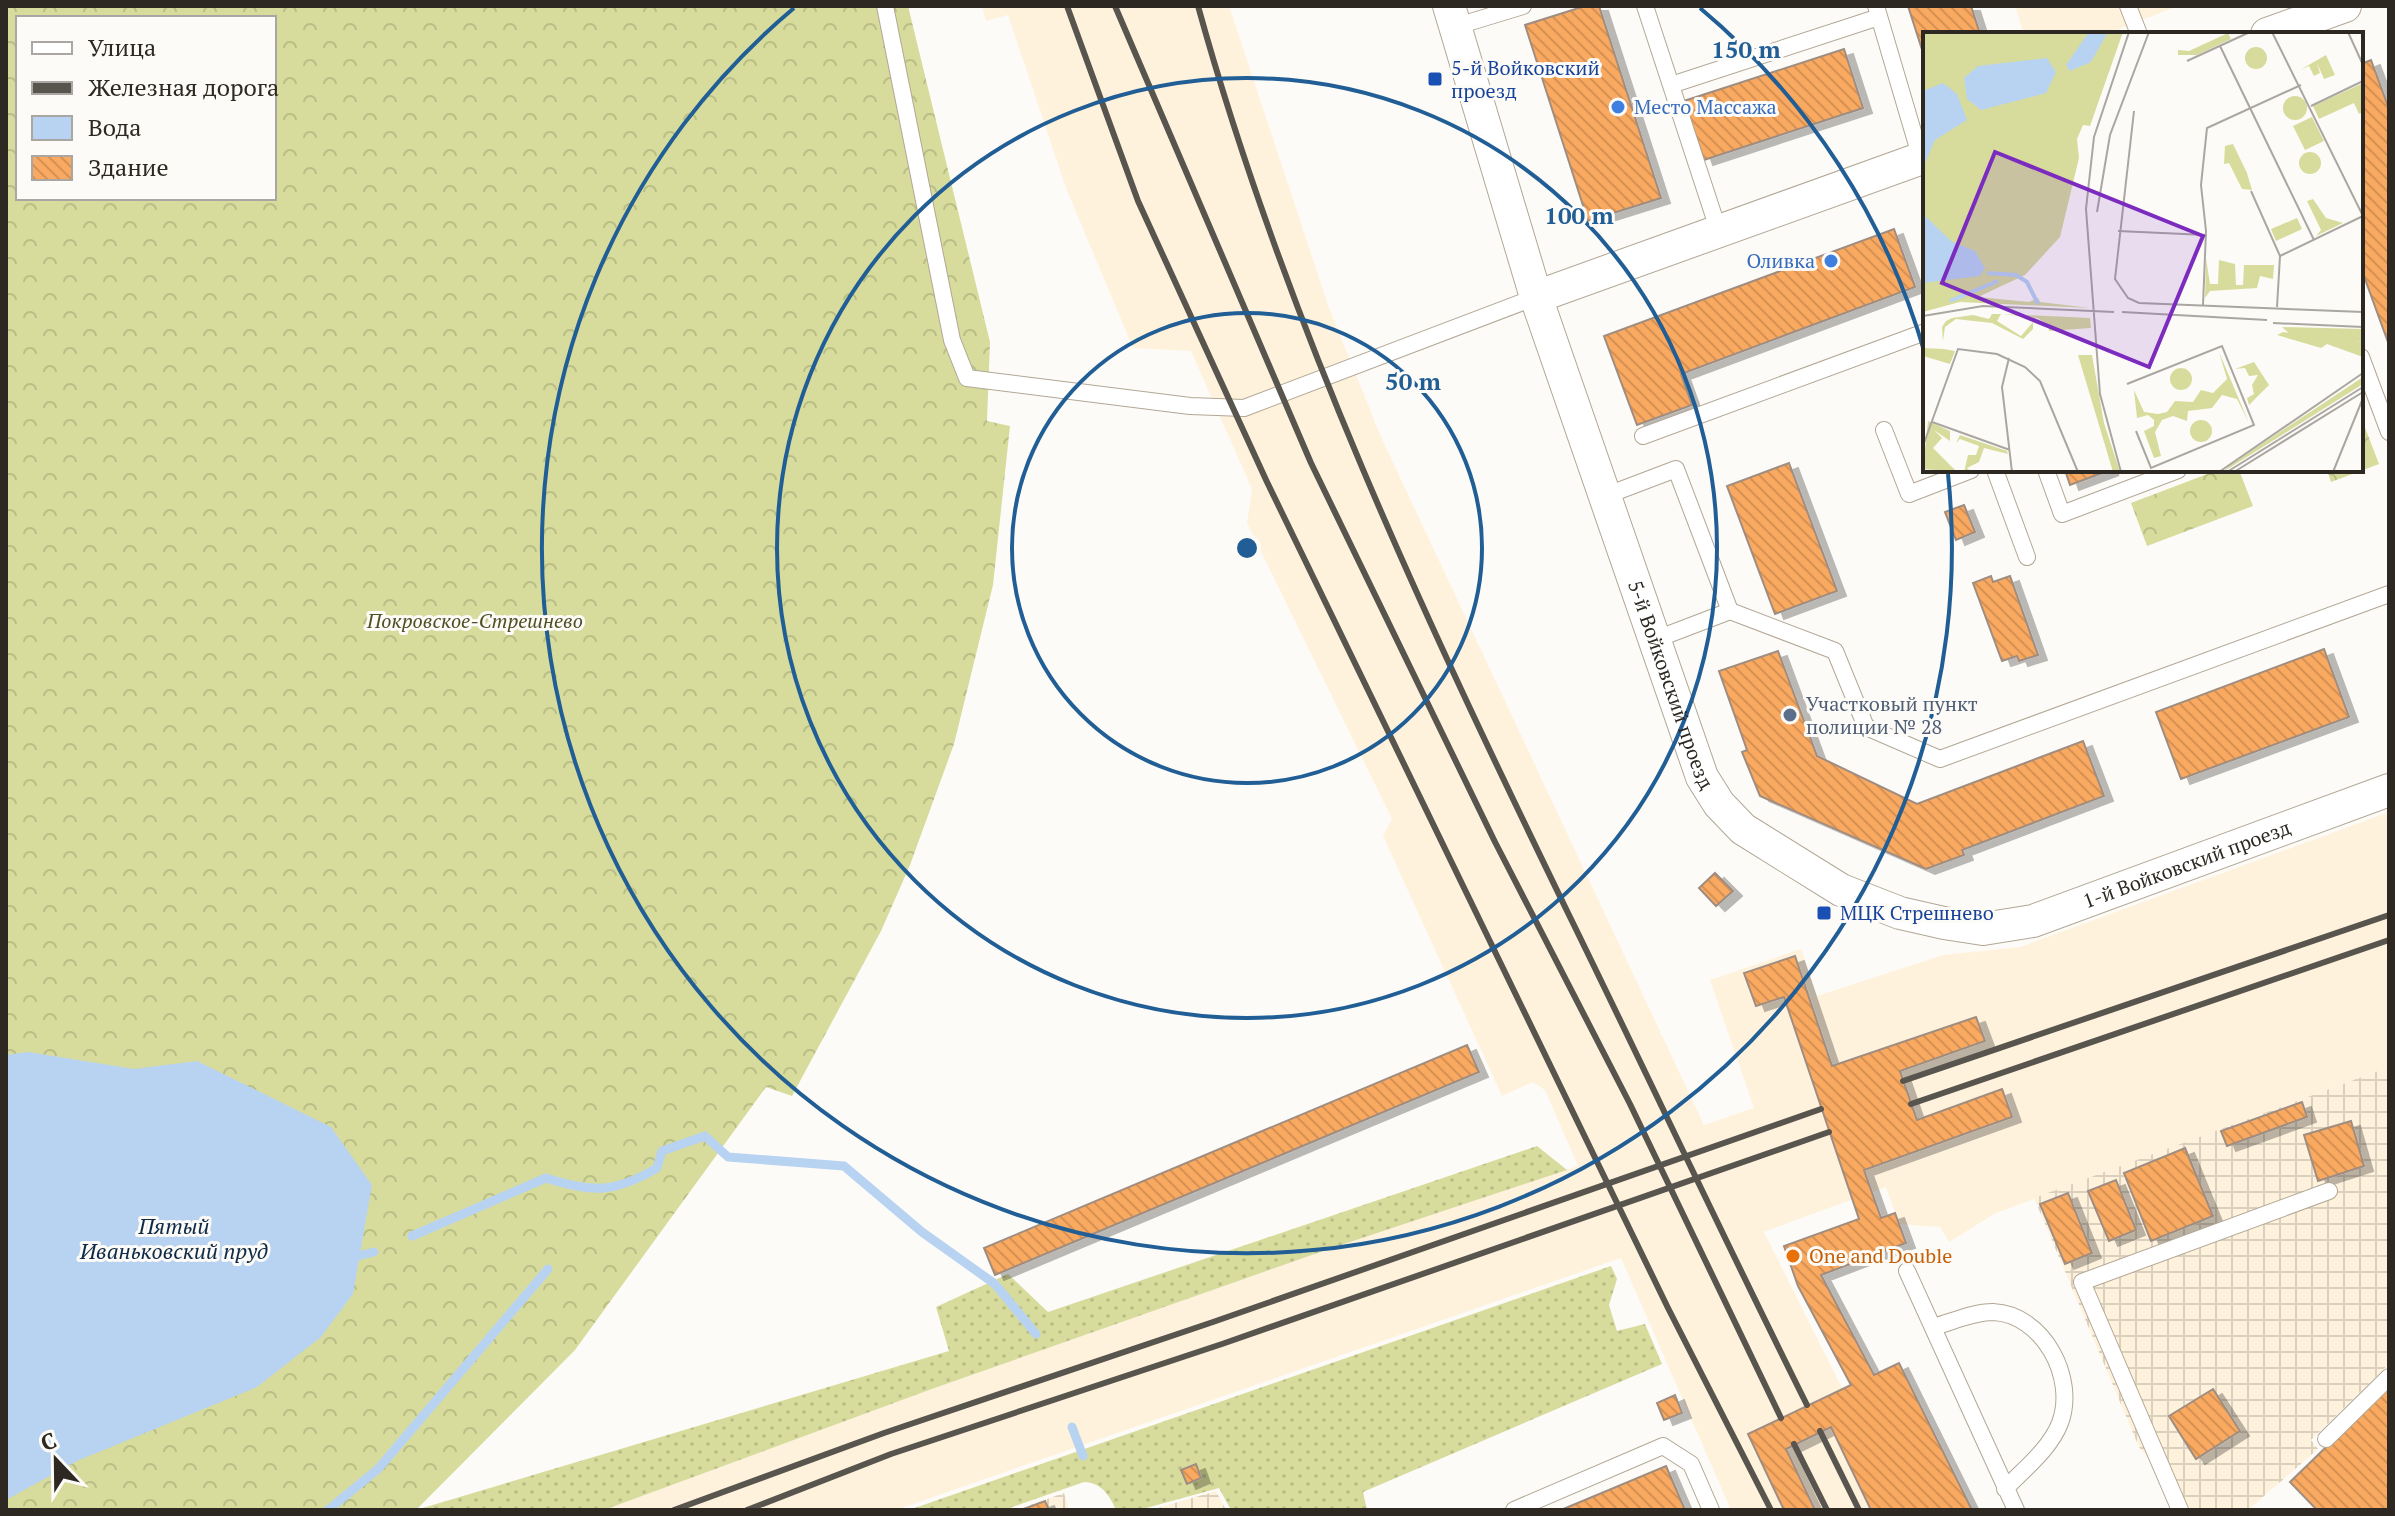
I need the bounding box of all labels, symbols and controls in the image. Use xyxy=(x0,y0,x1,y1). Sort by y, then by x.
legend xyxy=(16,16,276,200)
text: Улица xyxy=(88,31,156,63)
inset map xyxy=(1923,32,2363,472)
text: 150 m xyxy=(1711,33,1781,65)
place label: 5-й Войковский проезд xyxy=(1451,54,1600,104)
marker: 5-й Войковский проезд xyxy=(1426,70,1444,88)
text: Железная дорога xyxy=(88,71,279,103)
place label: Место Массажа xyxy=(1634,93,1777,120)
marker: Место Массажа xyxy=(1609,98,1627,116)
text: Вода xyxy=(88,111,141,143)
text: Здание xyxy=(88,151,169,183)
text: 100 m xyxy=(1544,199,1614,231)
place label: Оливка xyxy=(1746,247,1815,274)
marker: Оливка xyxy=(1822,252,1840,270)
text: 50 m xyxy=(1385,365,1441,397)
centre of rings xyxy=(1233,534,1261,562)
street label: 5-й Войковский проезд xyxy=(1622,577,1720,794)
park label: Покровское-Стрешнево xyxy=(366,607,583,634)
place label: Участковый пункт полиции № 28 xyxy=(1806,690,1978,740)
marker: Участковый пункт полиции № 28 xyxy=(1781,706,1799,724)
street label: 1-й Войковский проезд xyxy=(2079,813,2294,914)
place label: МЦК Стрешнево xyxy=(1840,899,1994,926)
marker: МЦК Стрешнево xyxy=(1815,904,1833,922)
water label: Пятый Иваньковский пруд xyxy=(79,1211,268,1265)
place label: One and Double xyxy=(1809,1242,1952,1269)
marker: One and Double xyxy=(1784,1247,1802,1265)
north arrow xyxy=(16,1420,96,1500)
text: С xyxy=(36,1425,60,1457)

